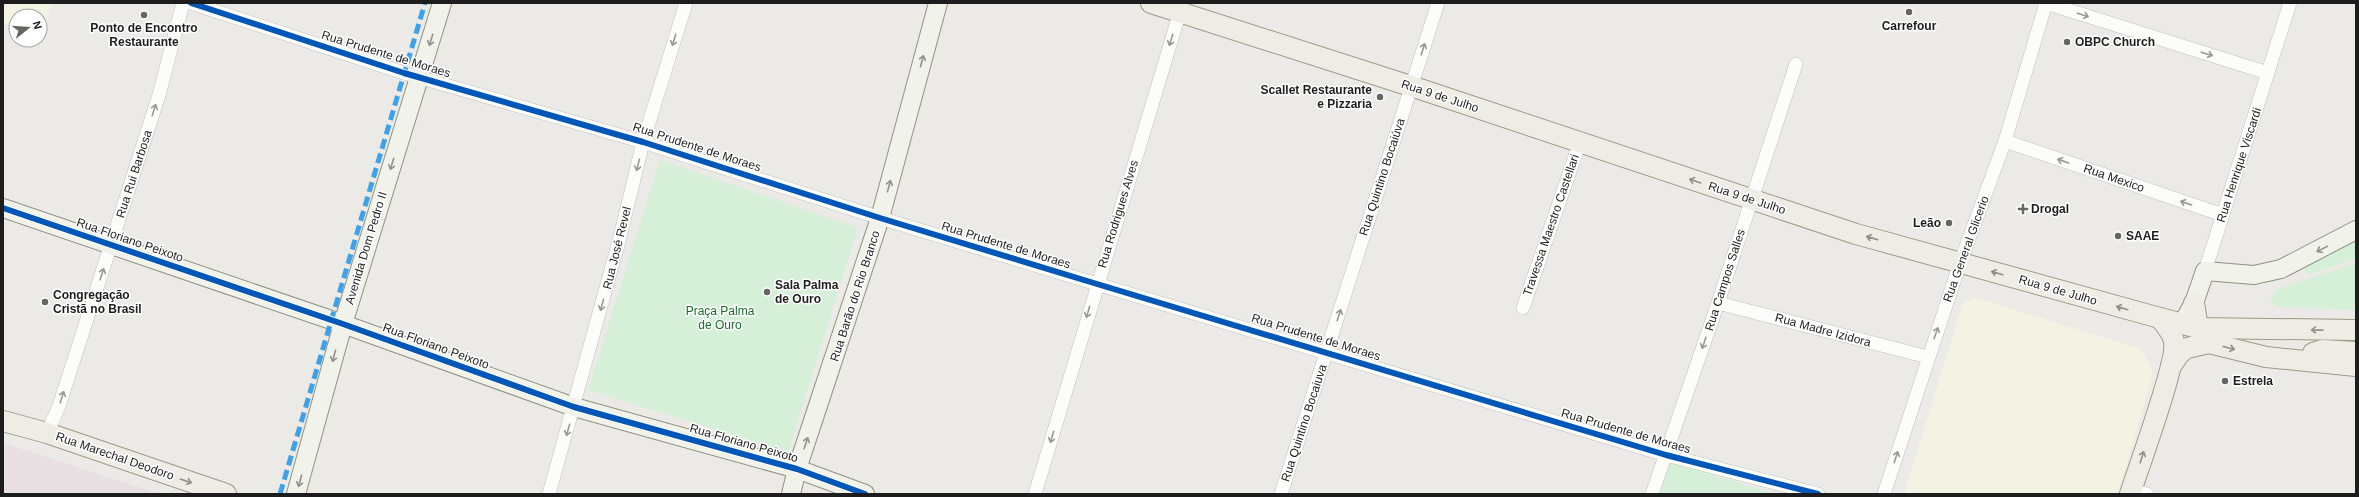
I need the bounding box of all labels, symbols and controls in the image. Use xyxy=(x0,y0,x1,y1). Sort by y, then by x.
marker: Carrefour xyxy=(1904,7,1914,17)
north arrow xyxy=(8,8,48,48)
marker: Ponto de Encontro Restaurante xyxy=(139,10,149,20)
one-way arrow xyxy=(2077,12,2090,19)
place label: Carrefour xyxy=(1882,19,1937,33)
text: N xyxy=(31,20,44,31)
place label: Ponto de Encontro Restaurante xyxy=(90,21,198,49)
street label: Rua Prudente de Moraes xyxy=(320,28,452,80)
one-way arrow xyxy=(427,34,434,47)
one-way arrow xyxy=(670,34,677,47)
one-way arrow xyxy=(1167,34,1174,47)
place label: OBPC Church xyxy=(2075,35,2155,49)
marker: OBPC Church xyxy=(2062,37,2072,47)
one-way arrow xyxy=(1420,43,1427,56)
one-way arrow xyxy=(2201,51,2214,58)
one-way arrow xyxy=(919,54,927,67)
street label: Rua 9 de Julho xyxy=(1399,77,1481,115)
place label: Scallet Restaurante e Pizzaria xyxy=(1261,83,1372,111)
marker: Scallet Restaurante e Pizzaria xyxy=(1375,92,1385,102)
one-way arrow xyxy=(151,104,159,116)
street label: Rua Henrique Viscardi xyxy=(2214,106,2264,224)
street label: Rua Quintino Bocaiúva xyxy=(1356,116,1408,238)
street label: Rua Prudente de Moraes xyxy=(631,120,763,174)
street label: Rua Rui Barbosa xyxy=(113,128,155,220)
street label: Travessa Maestro Castellari xyxy=(1520,152,1582,298)
one-way arrow xyxy=(2057,156,2069,164)
one-way arrow xyxy=(388,158,396,170)
one-way arrow xyxy=(633,158,641,171)
street label: Rua Rodrigues Alves xyxy=(1095,158,1141,270)
street label: Rua Mexico xyxy=(2082,161,2147,195)
one-way arrow xyxy=(1689,176,1701,184)
street label: Rua 9 de Julho xyxy=(1706,179,1788,217)
one-way arrow xyxy=(886,180,893,193)
street label: Avenida Dom Pedro II xyxy=(342,190,390,306)
street label: Rua General Glicerio xyxy=(1940,194,1992,304)
one-way arrow xyxy=(2180,198,2192,206)
place label: Drogal xyxy=(2031,202,2069,216)
marker: Drogal xyxy=(2018,204,2028,214)
street label: Rua José Revel xyxy=(600,205,634,291)
street label: Rua Floriano Peixoto xyxy=(75,215,186,265)
place label: Leão xyxy=(1913,216,1941,230)
marker: Leão xyxy=(1944,218,1954,228)
street label: Rua Prudente de Moraes xyxy=(940,219,1072,271)
street label: Rua Campos Salles xyxy=(1702,227,1748,333)
street label: Rua Barão do Rio Branco xyxy=(827,229,883,363)
place label: SAAE xyxy=(2126,229,2159,243)
marker: SAAE xyxy=(2113,231,2123,241)
one-way arrow xyxy=(1865,234,1878,241)
one-way arrow xyxy=(2316,245,2328,253)
one-way arrow xyxy=(98,268,106,280)
one-way arrow xyxy=(1991,269,2004,276)
street label: Rua 9 de Julho xyxy=(2017,272,2099,308)
place label: Sala Palma de Ouro xyxy=(775,278,839,306)
marker: Sala Palma de Ouro xyxy=(762,287,772,297)
place label: Congregação Cristã no Brasil xyxy=(53,288,142,316)
marker: Congregação Cristã no Brasil xyxy=(40,297,50,307)
one-way arrow xyxy=(598,298,605,311)
park label: Praça Palma de Ouro xyxy=(686,304,755,332)
one-way arrow xyxy=(2116,304,2129,311)
one-way arrow xyxy=(1084,305,1091,318)
one-way arrow xyxy=(1336,308,1343,321)
street label: Rua Madre Izidora xyxy=(1774,310,1873,350)
street label: Rua Prudente de Moraes xyxy=(1250,311,1382,363)
street label: Rua Floriano Peixoto xyxy=(381,320,491,372)
one-way arrow xyxy=(2311,326,2324,334)
one-way arrow xyxy=(1933,327,1940,340)
one-way arrow xyxy=(1700,337,1708,349)
one-way arrow xyxy=(2222,345,2235,352)
one-way arrow xyxy=(330,349,337,362)
street label: Rua Quintino Bocaiuva xyxy=(1278,362,1330,484)
place label: Estrela xyxy=(2233,374,2273,388)
marker: Estrela xyxy=(2220,376,2230,386)
one-way arrow xyxy=(58,392,66,404)
street label: Rua Prudente de Moraes xyxy=(1560,406,1692,456)
street label: Rua Floriano Peixoto xyxy=(688,421,800,465)
one-way arrow xyxy=(564,423,571,436)
street label: Rua Marechal Deodoro xyxy=(54,429,176,483)
one-way arrow xyxy=(1048,430,1055,443)
one-way arrow xyxy=(803,437,810,450)
one-way arrow xyxy=(2139,450,2146,463)
one-way arrow xyxy=(1893,451,1900,464)
one-way arrow xyxy=(295,474,303,487)
one-way arrow xyxy=(180,477,192,485)

